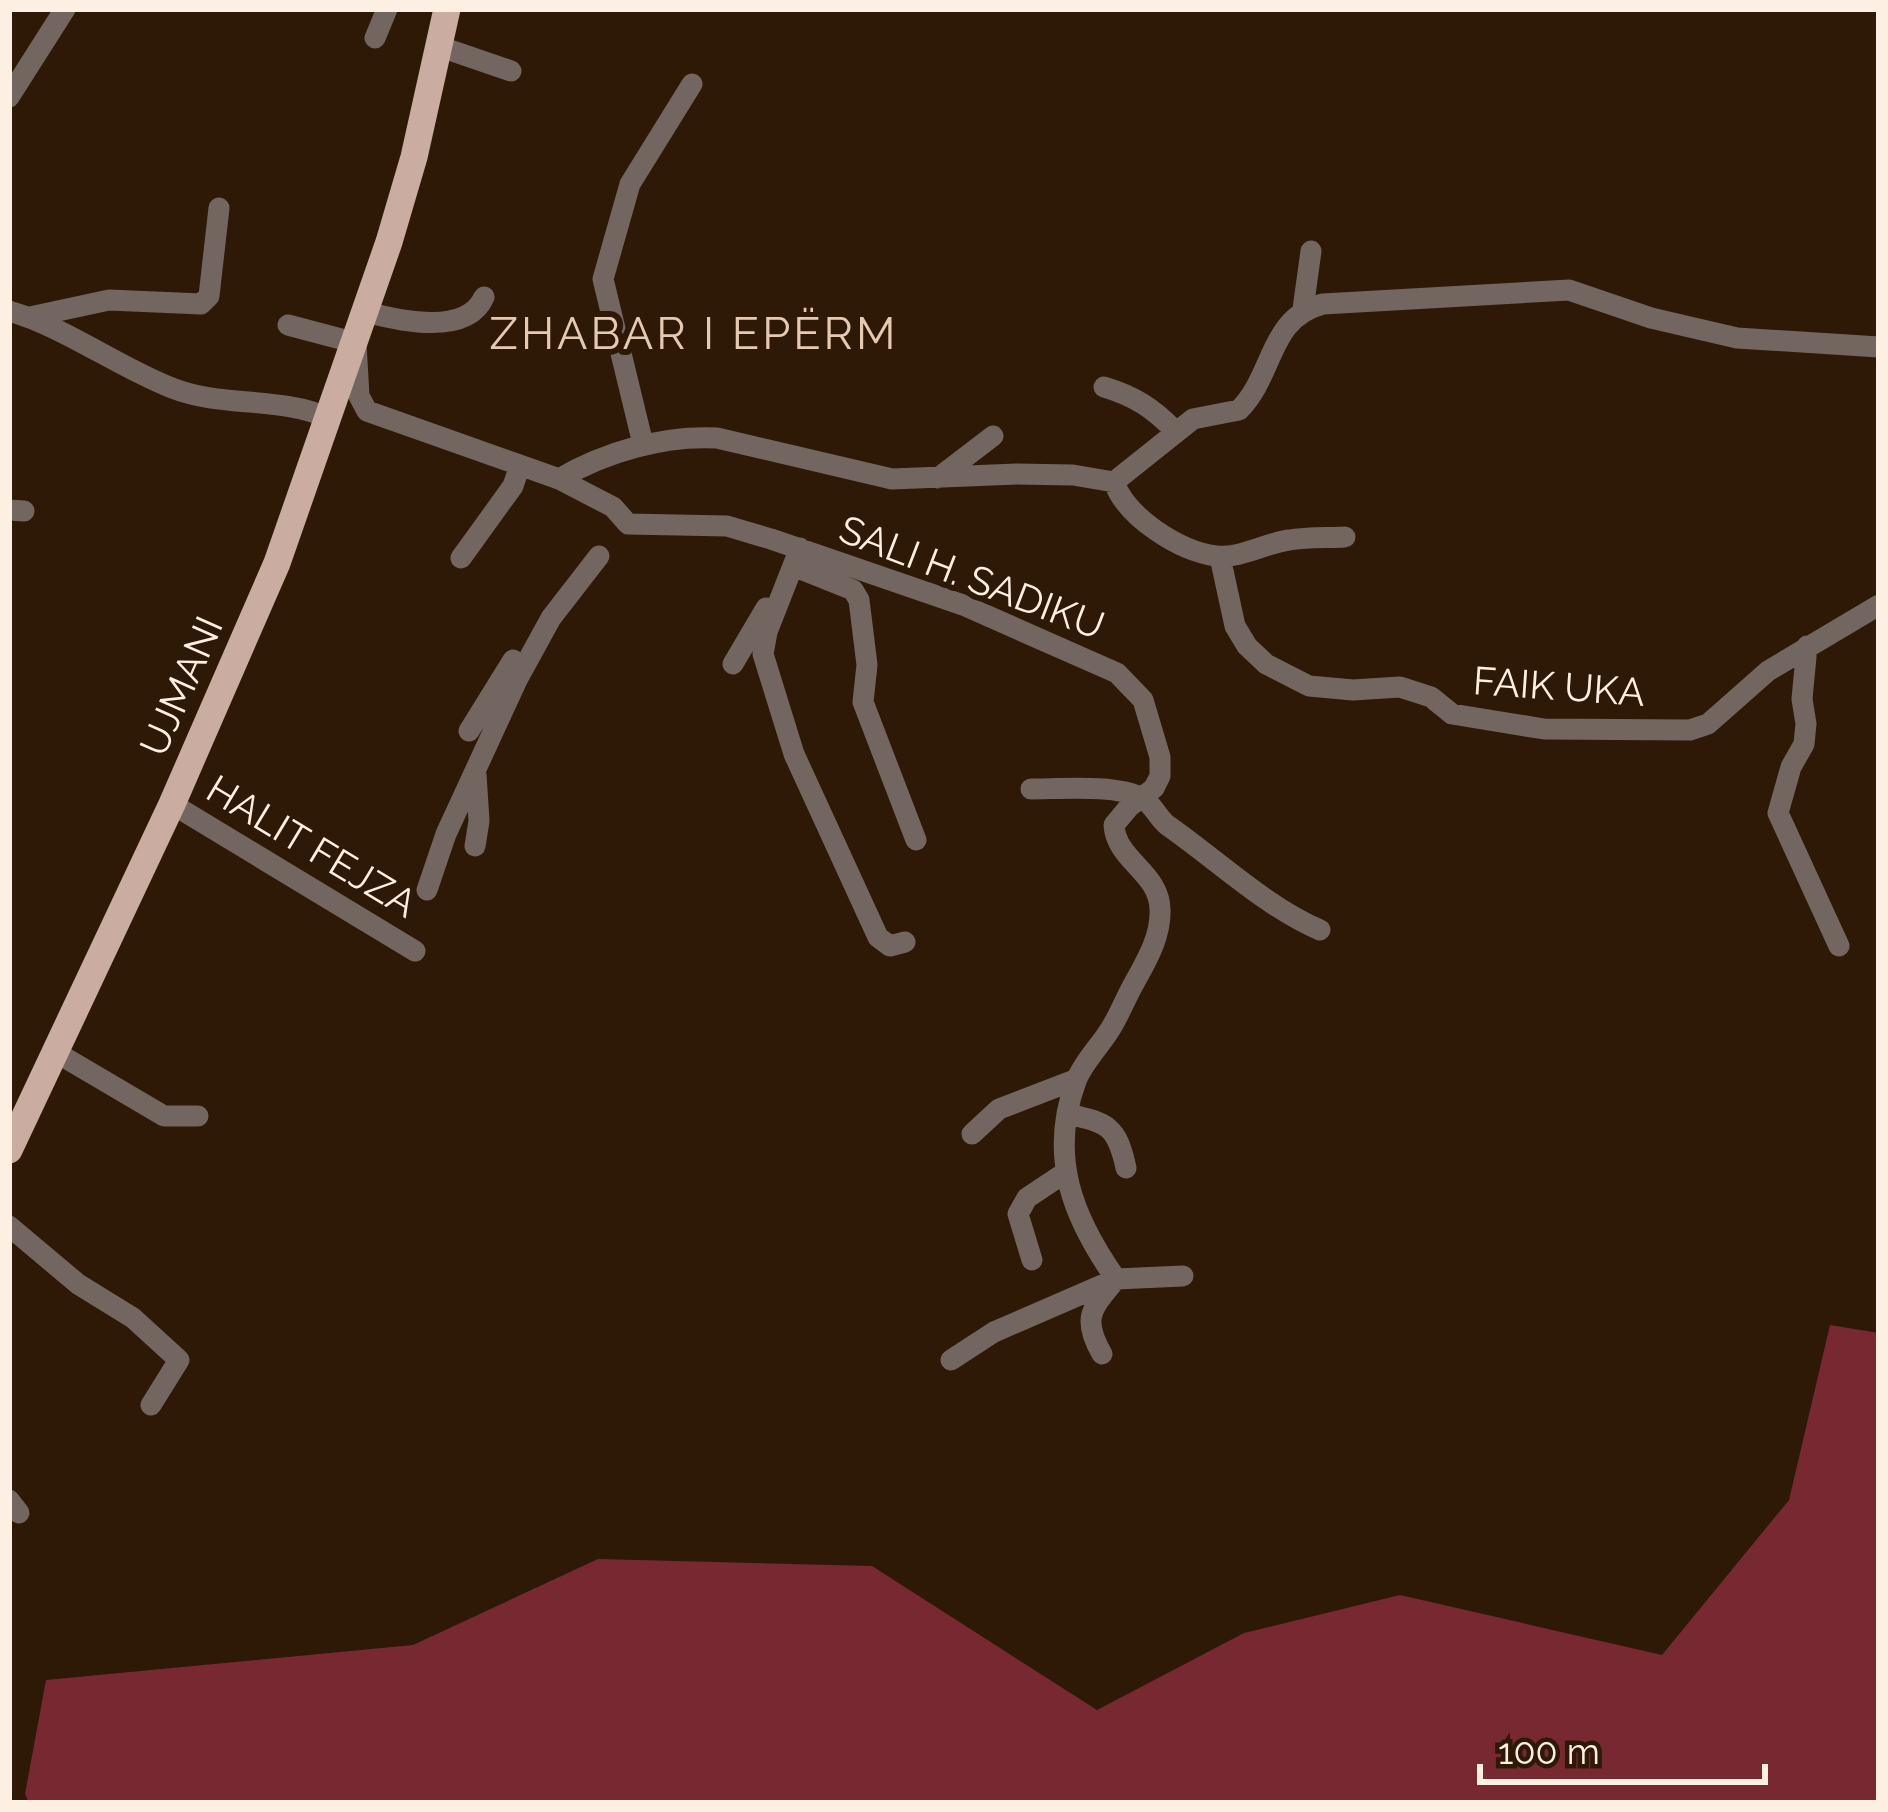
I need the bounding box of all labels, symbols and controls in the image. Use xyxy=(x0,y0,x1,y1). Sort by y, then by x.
district label: ZHABAR I EPËRM xyxy=(490,307,898,360)
street label: SALI H. SADIKU xyxy=(833,505,1111,649)
street label: UJMANI xyxy=(130,609,232,763)
street label: FAIK UKA xyxy=(1472,657,1646,715)
street label: HALIT FEJZA xyxy=(199,765,425,927)
scale bar xyxy=(1480,1710,1765,1784)
text: 100 m xyxy=(1498,1730,1600,1772)

